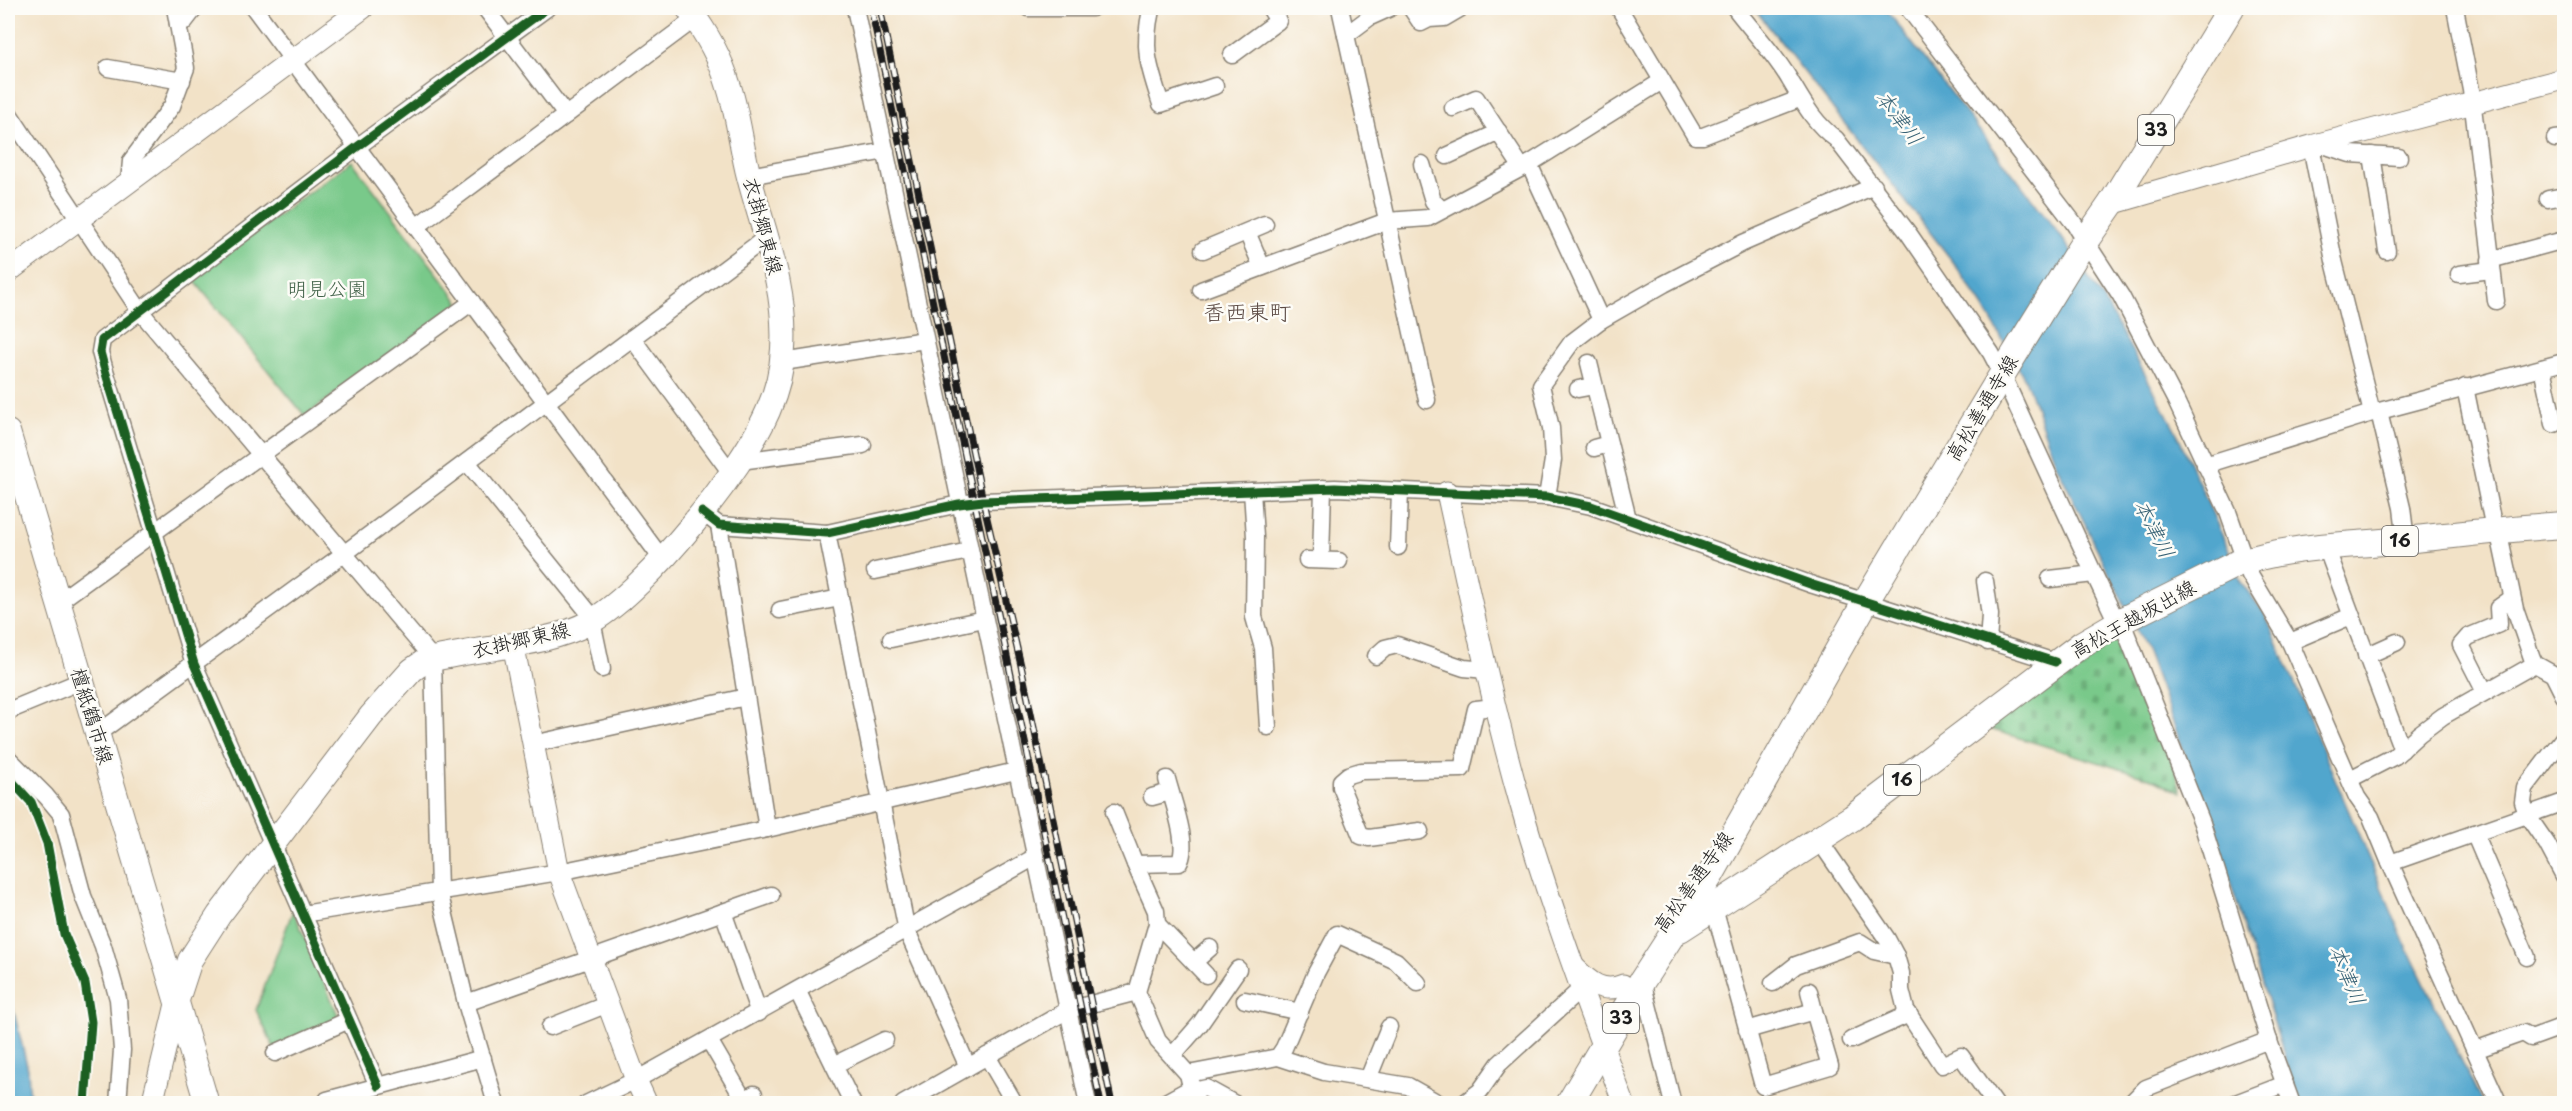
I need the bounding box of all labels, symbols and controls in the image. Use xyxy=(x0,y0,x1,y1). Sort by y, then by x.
water label: 本津川 xyxy=(1869,82,1932,152)
road number: 33 xyxy=(2138,115,2174,145)
street label: 衣掛郷東線 xyxy=(737,174,791,278)
park label: 明見公園 xyxy=(287,273,367,303)
district label: 香西東町 xyxy=(1203,294,1291,327)
street label: 高松善通寺線 xyxy=(1937,348,2025,467)
water label: 本津川 xyxy=(2127,493,2184,563)
road number: 16 xyxy=(2382,526,2418,556)
street label: 高松王越坂出線 xyxy=(2064,571,2201,665)
street label: 衣掛郷東線 xyxy=(469,613,573,665)
street label: 檀紙鶴市線 xyxy=(64,664,122,768)
road number: 16 xyxy=(1884,765,1920,795)
street label: 高松善通寺線 xyxy=(1645,824,1740,939)
water label: 本津川 xyxy=(2322,939,2375,1009)
road number: 33 xyxy=(1603,1003,1639,1033)

